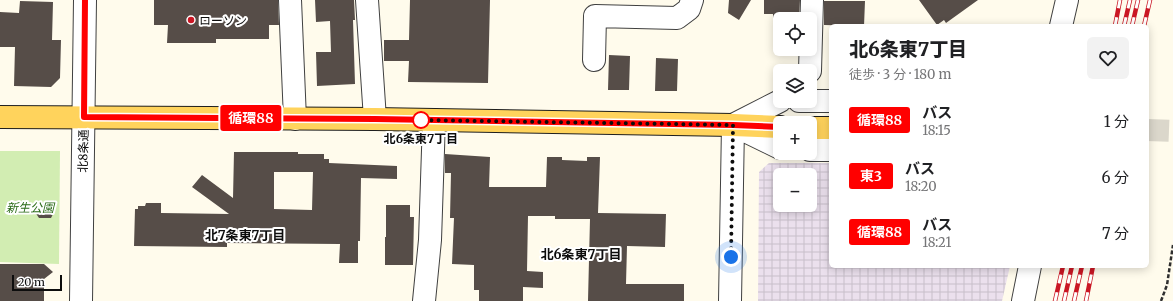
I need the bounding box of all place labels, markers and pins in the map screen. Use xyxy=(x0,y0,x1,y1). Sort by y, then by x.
place label: ローソン xyxy=(199,13,247,28)
marker: ローソン xyxy=(186,15,196,25)
marker: 北6条東7丁目 xyxy=(412,111,430,129)
place label: 北6条東7丁目 xyxy=(384,131,458,146)

